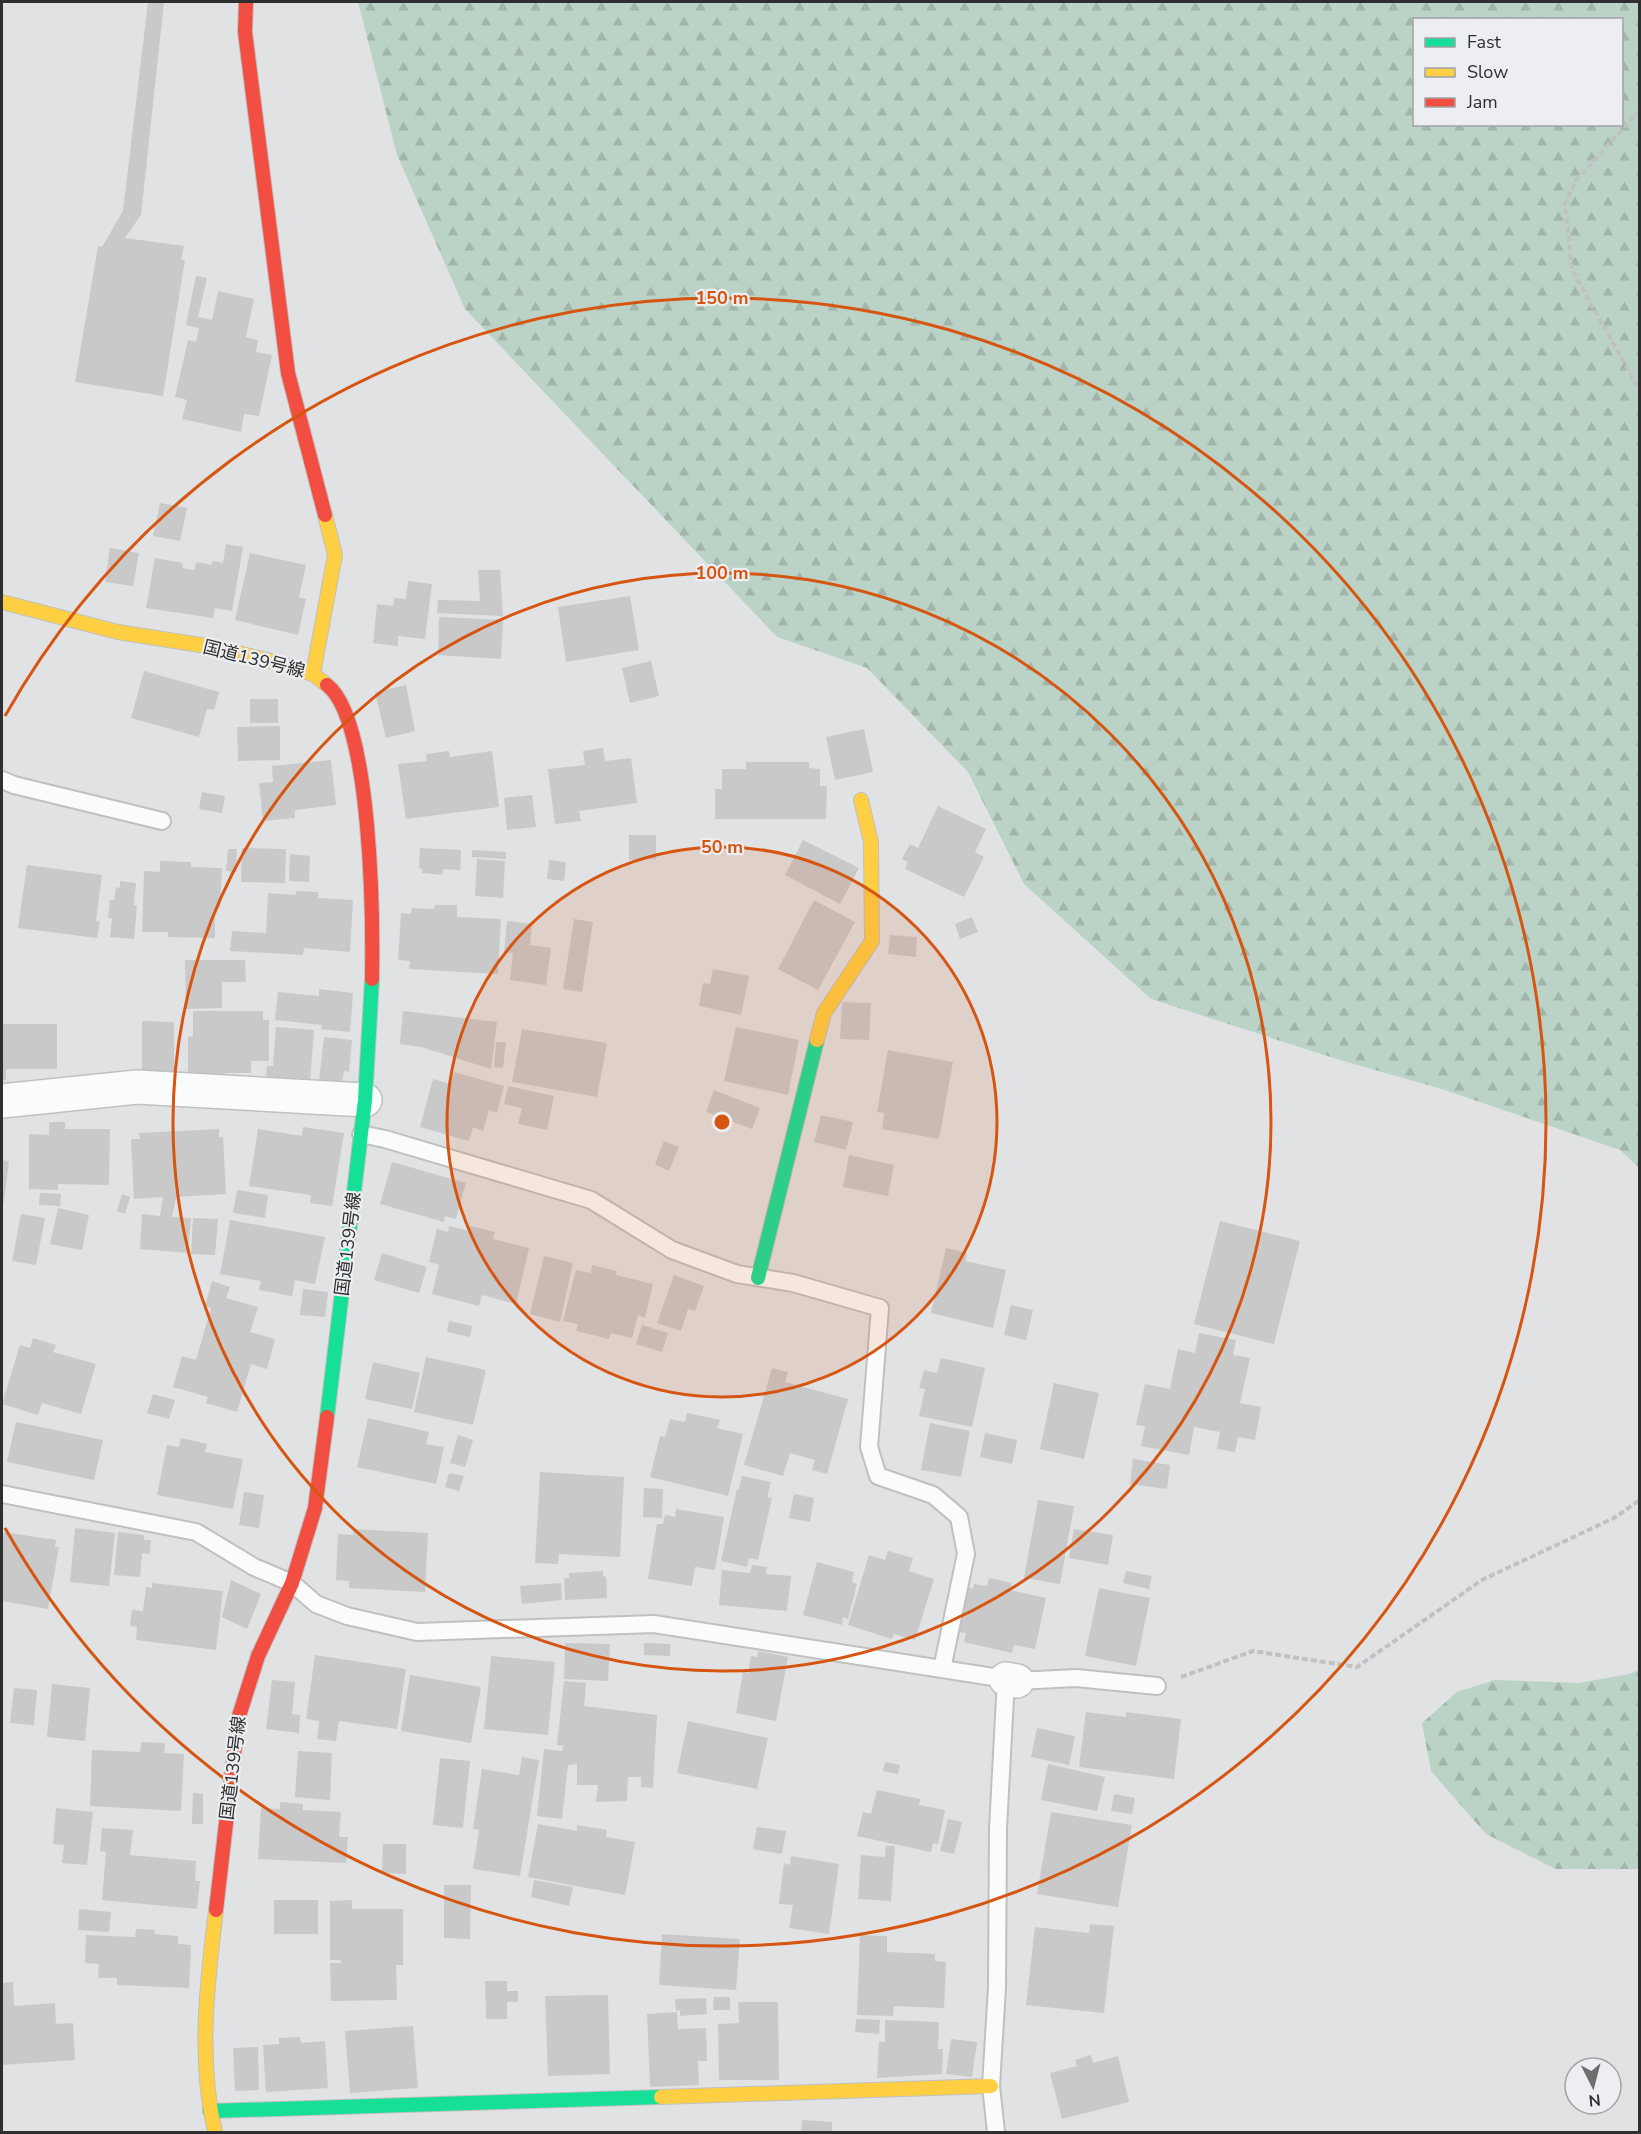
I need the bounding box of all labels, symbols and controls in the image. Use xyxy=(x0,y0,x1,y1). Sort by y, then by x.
legend xyxy=(1413,18,1623,126)
text: Fast xyxy=(1467,30,1502,54)
text: Slow xyxy=(1467,60,1508,84)
text: Jam xyxy=(1466,90,1498,114)
text: 150 m xyxy=(695,286,749,310)
text: 100 m xyxy=(695,561,749,585)
street label: 国道139号線 xyxy=(200,635,308,683)
text: 50 m xyxy=(701,835,743,859)
centre of rings xyxy=(712,1112,732,1132)
street label: 国道139号線 xyxy=(330,1191,366,1297)
street label: 国道139号線 xyxy=(215,1715,251,1821)
north arrow xyxy=(1563,2056,1623,2116)
text: N xyxy=(1587,2088,1602,2111)

